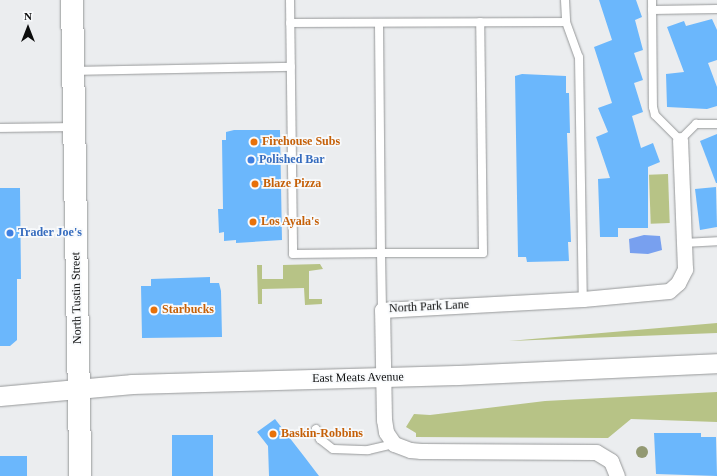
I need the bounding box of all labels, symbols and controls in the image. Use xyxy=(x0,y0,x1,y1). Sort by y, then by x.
north arrow xyxy=(8,8,48,48)
text: N xyxy=(24,10,32,22)
place label: Firehouse Subs xyxy=(262,135,340,149)
marker: Firehouse Subs xyxy=(249,137,259,147)
place label: Polished Bar xyxy=(259,153,325,167)
marker: Polished Bar xyxy=(246,155,256,165)
place label: Blaze Pizza xyxy=(263,177,321,191)
marker: Blaze Pizza xyxy=(250,179,260,189)
place label: Los Ayala's xyxy=(261,215,320,229)
marker: Los Ayala's xyxy=(248,217,258,227)
place label: Trader Joe's xyxy=(18,226,82,240)
marker: Trader Joe's xyxy=(5,228,15,238)
street label: North Tustin Street xyxy=(69,252,85,344)
street label: North Park Lane xyxy=(389,298,469,316)
place label: Starbucks xyxy=(162,303,214,317)
marker: Starbucks xyxy=(149,305,159,315)
street label: East Meats Avenue xyxy=(312,370,404,386)
place label: Baskin-Robbins xyxy=(281,427,363,441)
marker: Baskin-Robbins xyxy=(268,429,278,439)

